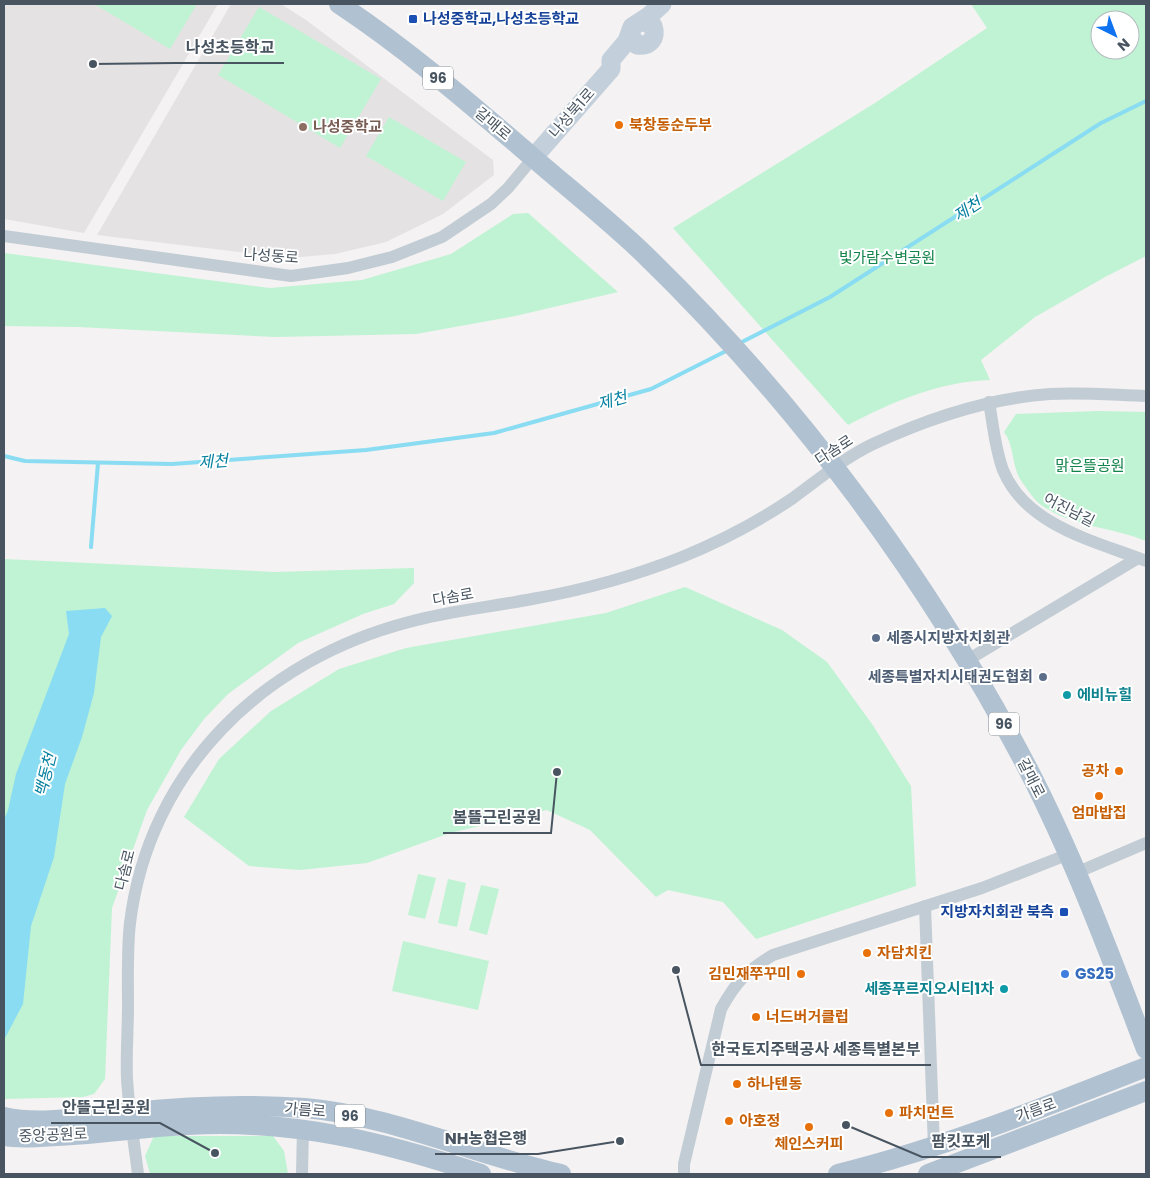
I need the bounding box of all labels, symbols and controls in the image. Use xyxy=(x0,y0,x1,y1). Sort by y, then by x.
place label: 나성중학교,나성초등학교 xyxy=(423,8,579,29)
north arrow xyxy=(1090,10,1140,60)
marker: 나성중학교,나성초등학교 xyxy=(407,13,419,25)
callout: 나성초등학교 xyxy=(175,32,284,63)
text: N xyxy=(1113,34,1134,56)
text: 나성초등학교 xyxy=(186,36,274,59)
road number: 96 xyxy=(423,66,453,90)
street label: 나성북1로 xyxy=(544,83,599,142)
street label: 갈매로 xyxy=(471,102,516,145)
place label: 북창동순두부 xyxy=(629,114,712,135)
place label: 나성중학교 xyxy=(313,116,382,137)
marker: 북창동순두부 xyxy=(613,119,625,131)
marker: 나성중학교 xyxy=(297,121,309,133)
water label: 제천 xyxy=(949,191,988,227)
street label: 나성동로 xyxy=(243,243,299,268)
park label: 빛가람수변공원 xyxy=(839,247,935,268)
water label: 제천 xyxy=(595,385,632,416)
street label: 다솜로 xyxy=(811,429,857,470)
water label: 제천 xyxy=(198,449,231,474)
park label: 맑은뜰공원 xyxy=(1055,455,1125,476)
street label: 어진남길 xyxy=(1040,488,1099,531)
street label: 다솜로 xyxy=(431,583,475,610)
place label: 세종시지방자치회관 xyxy=(886,627,1010,648)
marker: 세종시지방자치회관 xyxy=(870,632,882,644)
place label: 세종특별자치시태권도협회 xyxy=(867,666,1033,687)
marker: 세종특별자치시태권도협회 xyxy=(1037,671,1049,683)
place label: 에비뉴힐 xyxy=(1077,684,1132,705)
marker: 에비뉴힐 xyxy=(1061,689,1073,701)
road number: 96 xyxy=(989,712,1019,736)
water label: 백동천 xyxy=(29,749,63,799)
street label: 갈매로 xyxy=(1013,755,1050,801)
place label: 공차 xyxy=(1081,760,1109,781)
marker: 공차 xyxy=(1113,765,1125,777)
marker: 엄마밥집 xyxy=(1093,790,1105,802)
callout: 봄뜰근린공원 xyxy=(443,802,551,833)
place label: 엄마밥집 xyxy=(1071,802,1127,823)
text: 봄뜰근린공원 xyxy=(453,806,541,829)
street label: 다솜로 xyxy=(109,847,140,893)
place label: 지방자치회관 북측 xyxy=(940,901,1054,922)
marker: 지방자치회관 북측 xyxy=(1058,906,1070,918)
place label: 자담치킨 xyxy=(877,942,932,963)
marker: 자담치킨 xyxy=(861,947,873,959)
place label: 김민재쭈꾸미 xyxy=(708,963,791,984)
place label: GS25 xyxy=(1075,963,1114,984)
marker: 김민재쭈꾸미 xyxy=(795,968,807,980)
marker: GS25 xyxy=(1059,968,1071,980)
place label: 세종푸르지오시티1차 xyxy=(864,978,994,999)
marker: 세종푸르지오시티1차 xyxy=(998,983,1010,995)
place label: 너드버거클럽 xyxy=(766,1006,849,1027)
marker: 너드버거클럽 xyxy=(750,1011,762,1023)
callout: 한국토지주택공사 세종특별본부 xyxy=(701,1034,931,1065)
text: 한국토지주택공사 세종특별본부 xyxy=(711,1038,921,1061)
place label: 하나텐동 xyxy=(747,1073,802,1094)
marker: 하나텐동 xyxy=(731,1078,743,1090)
callout: 안뜰근린공원 xyxy=(51,1092,160,1123)
street label: 가름로 xyxy=(1013,1093,1059,1126)
text: 안뜰근린공원 xyxy=(62,1096,150,1119)
street label: 가름로 xyxy=(284,1097,327,1122)
place label: 파치먼트 xyxy=(899,1102,954,1123)
road number: 96 xyxy=(335,1104,365,1128)
marker: 파치먼트 xyxy=(883,1107,895,1119)
place label: 아호정 xyxy=(739,1110,780,1131)
marker: 아호정 xyxy=(723,1115,735,1127)
marker: 체인스커피 xyxy=(803,1121,815,1133)
street label: 중앙공원로 xyxy=(18,1123,88,1146)
callout: NH농협은행 xyxy=(435,1123,538,1154)
callout: 팜킷포케 xyxy=(922,1126,1001,1157)
text: NH농협은행 xyxy=(445,1127,527,1150)
text: 팜킷포케 xyxy=(932,1130,990,1153)
place label: 체인스커피 xyxy=(774,1133,844,1154)

